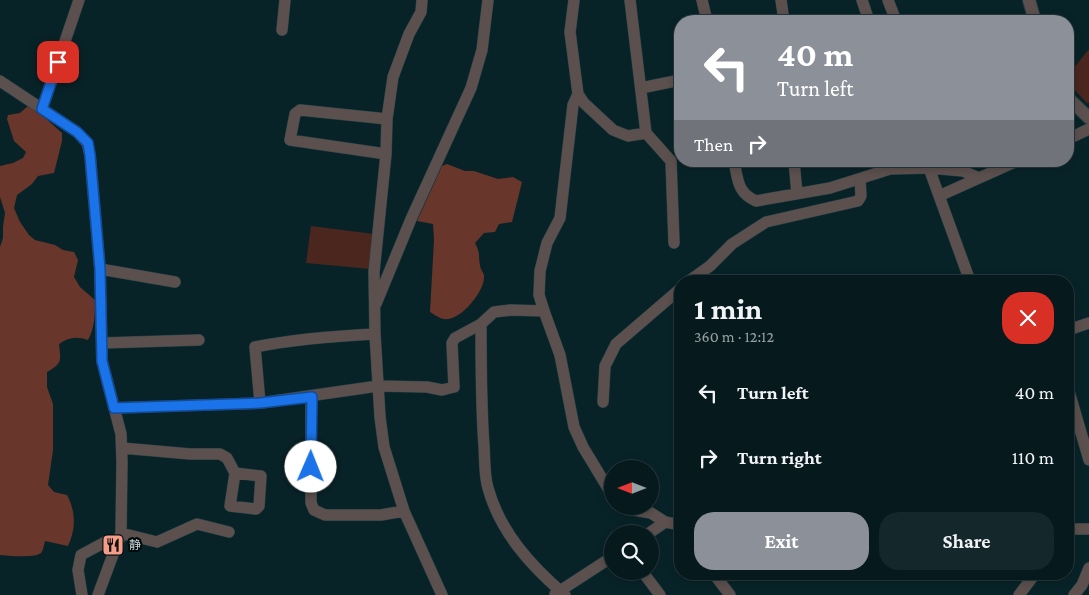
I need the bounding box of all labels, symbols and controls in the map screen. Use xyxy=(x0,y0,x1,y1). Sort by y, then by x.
icon: left xyxy=(694,35,759,100)
text: 40 m xyxy=(777,35,854,74)
pin xyxy=(37,41,79,83)
icon: arrive xyxy=(44,48,72,76)
text: Turn left xyxy=(777,76,854,101)
icon: right xyxy=(743,130,771,158)
text: Then xyxy=(694,134,733,155)
text: 1 min xyxy=(694,292,762,325)
button: close xyxy=(1002,292,1054,344)
text: 360 m · 12:12 xyxy=(694,328,774,345)
icon: left xyxy=(694,379,722,407)
text: Turn left xyxy=(737,382,809,403)
text: 40 m xyxy=(1015,382,1054,403)
position arrow xyxy=(284,440,336,492)
icon: right xyxy=(694,444,722,472)
text: Turn right xyxy=(737,447,822,468)
text: 110 m xyxy=(1012,447,1054,468)
north arrow xyxy=(604,460,659,515)
map controls xyxy=(604,460,659,580)
button: Exit xyxy=(694,512,869,570)
button: Share xyxy=(879,512,1054,570)
button: search xyxy=(604,525,659,580)
restaurant icon: 静 xyxy=(101,533,125,557)
place label: 静 xyxy=(129,538,141,552)

